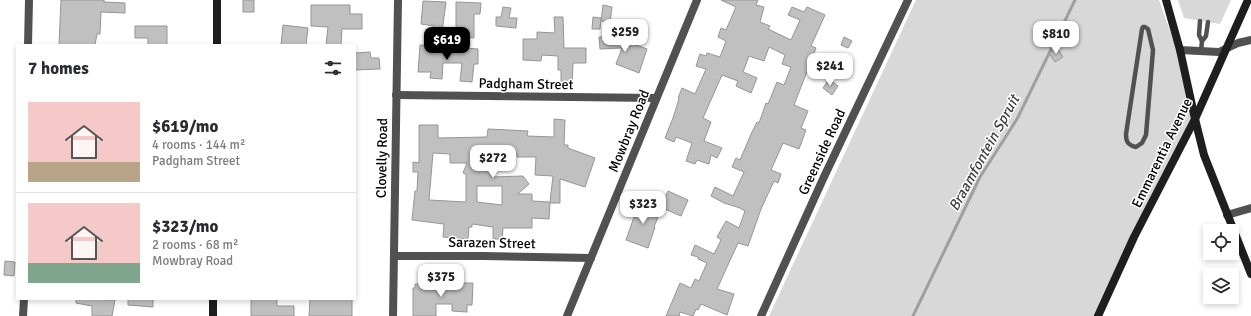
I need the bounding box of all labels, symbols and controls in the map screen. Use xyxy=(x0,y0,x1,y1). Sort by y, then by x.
pin: $259 xyxy=(601,19,649,53)
pin: $810 xyxy=(1032,21,1080,55)
text: $259 xyxy=(611,24,639,40)
text: $810 xyxy=(1042,26,1070,42)
pin: $619 xyxy=(423,27,471,61)
text: $619 xyxy=(433,32,461,48)
pin: $241 xyxy=(806,53,854,87)
icon: filters xyxy=(322,57,344,79)
text: 7 homes xyxy=(28,58,89,79)
text: $241 xyxy=(816,58,844,74)
street label: Padgham Street xyxy=(478,75,574,93)
street label: Mowbray Road xyxy=(605,87,653,175)
water label: Braamfontein Spruit xyxy=(945,90,1024,214)
street label: Emmarentia Avenue xyxy=(1128,96,1196,210)
street label: Greenside Road xyxy=(795,106,849,198)
text: $619/mo xyxy=(152,116,218,137)
icon: home xyxy=(60,118,108,166)
street label: Clovelly Road xyxy=(373,118,391,198)
text: 4 rooms · 144 m² xyxy=(152,137,245,153)
pin: $272 xyxy=(469,145,517,179)
text: $272 xyxy=(479,150,507,166)
text: Padgham Street xyxy=(152,153,240,169)
pin: $323 xyxy=(619,191,667,225)
text: $323 xyxy=(629,196,657,212)
text: $323/mo xyxy=(152,216,218,237)
icon: home xyxy=(60,219,108,267)
map controls xyxy=(1203,224,1239,304)
button: locate xyxy=(1203,224,1239,260)
street label: Sarazen Street xyxy=(448,234,536,252)
text: 2 rooms · 68 m² xyxy=(152,237,238,253)
text: Mowbray Road xyxy=(152,253,233,269)
pin: $375 xyxy=(417,264,465,298)
button: layers xyxy=(1203,268,1239,304)
text: $375 xyxy=(427,269,455,285)

